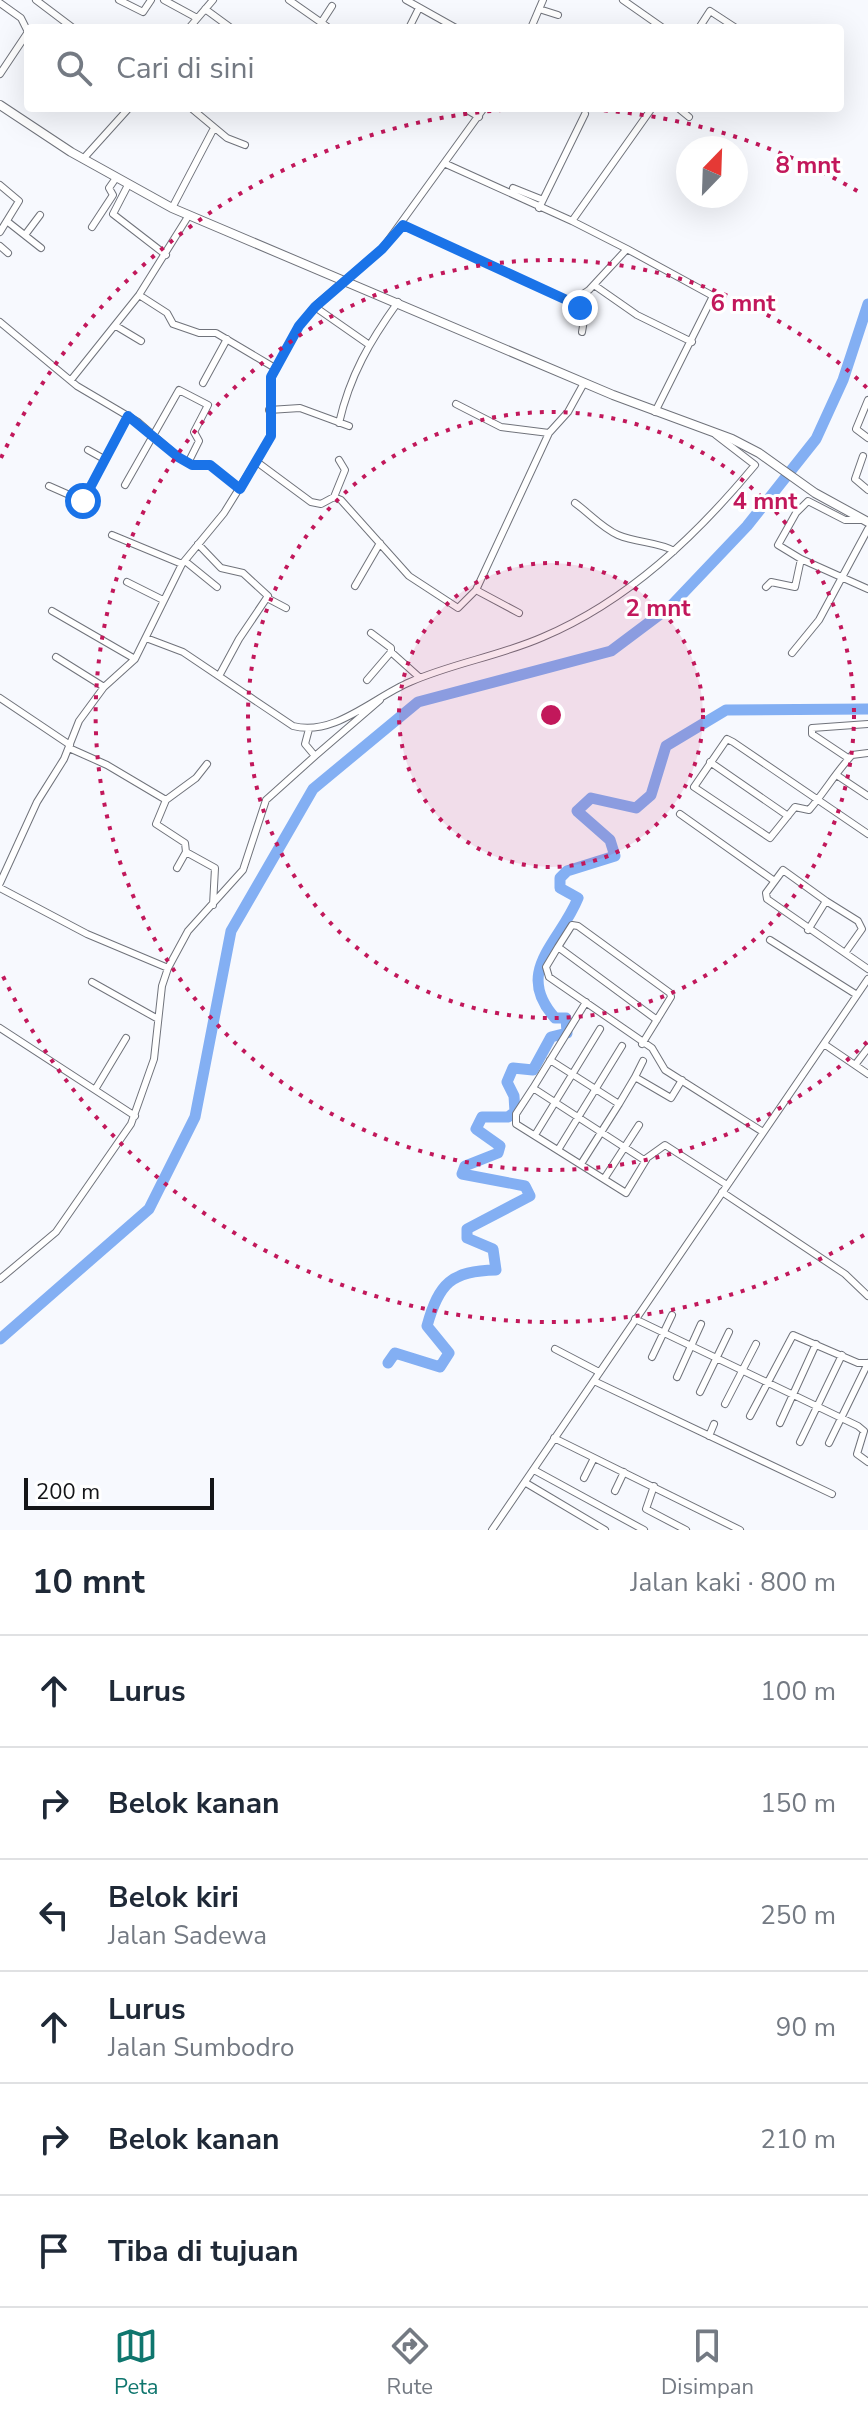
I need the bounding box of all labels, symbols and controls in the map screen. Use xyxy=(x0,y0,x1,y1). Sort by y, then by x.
search box xyxy=(24,24,844,112)
icon: search xyxy=(52,46,96,90)
text: Cari di sini xyxy=(116,48,255,89)
north arrow xyxy=(676,136,748,208)
text: 8 mnt xyxy=(775,149,841,181)
text: 6 mnt xyxy=(710,287,776,319)
route end xyxy=(562,290,598,326)
route start xyxy=(65,483,101,519)
text: 4 mnt xyxy=(732,485,798,517)
text: 2 mnt xyxy=(625,592,691,624)
centre of rings xyxy=(537,701,565,729)
scale bar xyxy=(24,1474,214,1510)
text: 200 m xyxy=(36,1477,100,1507)
text: 10 mnt xyxy=(32,1559,145,1605)
text: Jalan kaki · 800 m xyxy=(630,1565,836,1600)
icon: ahead xyxy=(32,1669,76,1713)
text: Lurus xyxy=(108,1671,186,1712)
text: 100 m xyxy=(760,1674,836,1709)
icon: right xyxy=(32,1781,76,1825)
text: Belok kanan xyxy=(108,1783,280,1824)
text: 150 m xyxy=(760,1786,836,1821)
text: Belok kiri xyxy=(108,1877,239,1918)
icon: left xyxy=(32,1893,76,1937)
text: 250 m xyxy=(760,1898,836,1933)
text: Jalan Sadewa xyxy=(108,1918,267,1953)
text: Lurus xyxy=(108,1989,186,2030)
icon: ahead xyxy=(32,2005,76,2049)
text: 90 m xyxy=(776,2010,836,2045)
text: Jalan Sumbodro xyxy=(108,2030,294,2065)
icon: right xyxy=(32,2117,76,2161)
text: Belok kanan xyxy=(108,2119,280,2160)
text: 210 m xyxy=(760,2122,836,2157)
icon: arrive xyxy=(32,2229,76,2273)
text: Tiba di tujuan xyxy=(108,2231,299,2272)
tab: Peta xyxy=(114,2324,159,2402)
tab: Rute xyxy=(387,2324,433,2402)
tab: Disimpan xyxy=(661,2324,754,2402)

